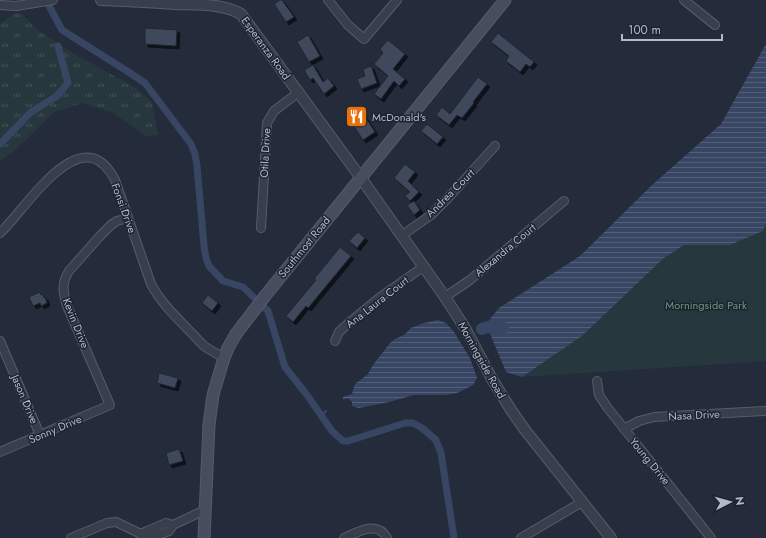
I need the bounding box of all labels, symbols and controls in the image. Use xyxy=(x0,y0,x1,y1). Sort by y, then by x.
street label: Esperanza Road xyxy=(238,13,294,83)
scale bar xyxy=(622,16,722,42)
text: 100 m xyxy=(628,21,661,39)
restaurant icon: McDonald's xyxy=(343,104,369,130)
place label: McDonald's xyxy=(372,109,427,125)
street label: Otila Drive xyxy=(256,127,274,178)
street label: Andrea Court xyxy=(422,165,478,221)
street label: Fonsi Drive xyxy=(108,181,141,235)
street label: Southmost Road xyxy=(274,213,334,281)
street label: Alexandra Court xyxy=(471,219,539,280)
street label: Ana Laura Court xyxy=(342,272,412,332)
street label: Kevin Drive xyxy=(59,296,93,351)
park label: Morningside Park xyxy=(665,297,747,313)
street label: Morningside Road xyxy=(454,319,510,401)
street label: Jason Drive xyxy=(7,370,43,426)
street label: Nasa Drive xyxy=(668,406,720,424)
street label: Sonny Drive xyxy=(26,411,84,447)
street label: Young Drive xyxy=(626,434,674,488)
north arrow xyxy=(710,482,750,522)
text: N xyxy=(732,496,748,506)

